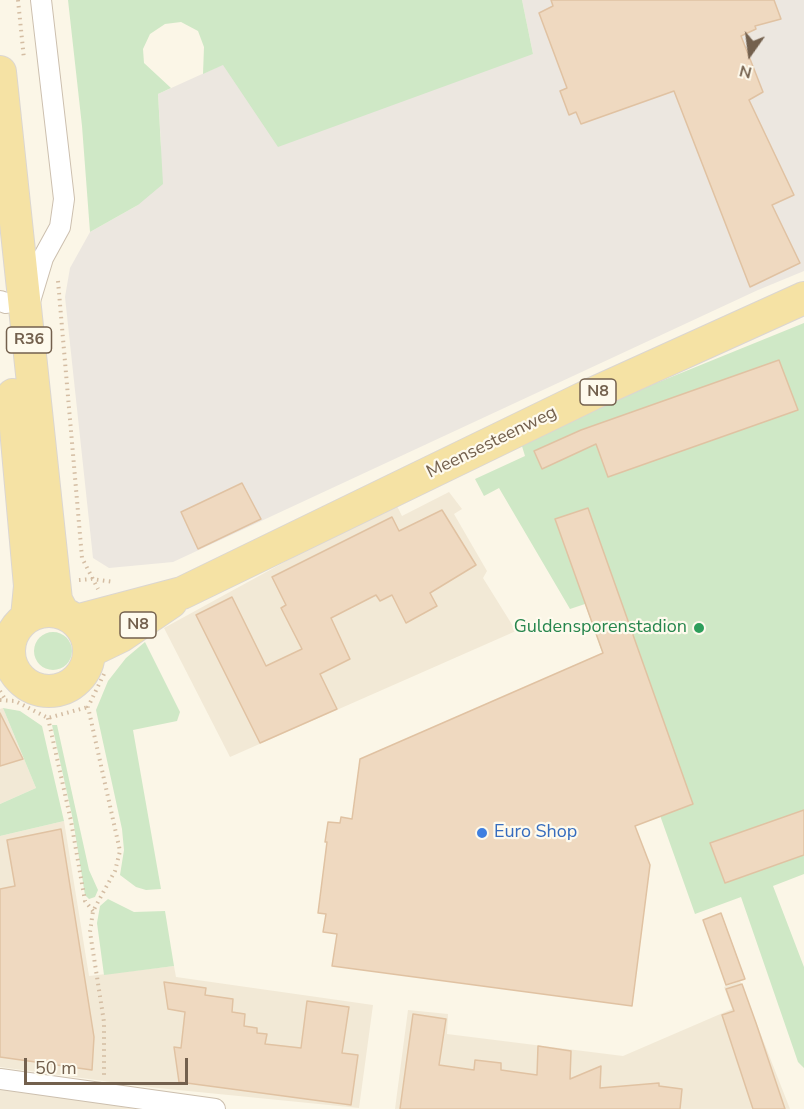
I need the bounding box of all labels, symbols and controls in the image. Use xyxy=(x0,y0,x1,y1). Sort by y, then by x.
north arrow xyxy=(720,24,780,84)
text: N xyxy=(737,59,754,84)
road number: R36 xyxy=(6,327,51,353)
road number: N8 xyxy=(580,379,616,405)
street label: Meensesteenweg xyxy=(423,402,561,484)
road number: N8 xyxy=(120,612,156,638)
place label: Guldensporenstadion xyxy=(514,617,687,639)
marker: Guldensporenstadion xyxy=(692,621,706,635)
place label: Euro Shop xyxy=(494,822,577,844)
marker: Euro Shop xyxy=(475,826,489,840)
scale bar xyxy=(27,1046,190,1084)
text: 50 m xyxy=(35,1056,77,1080)

